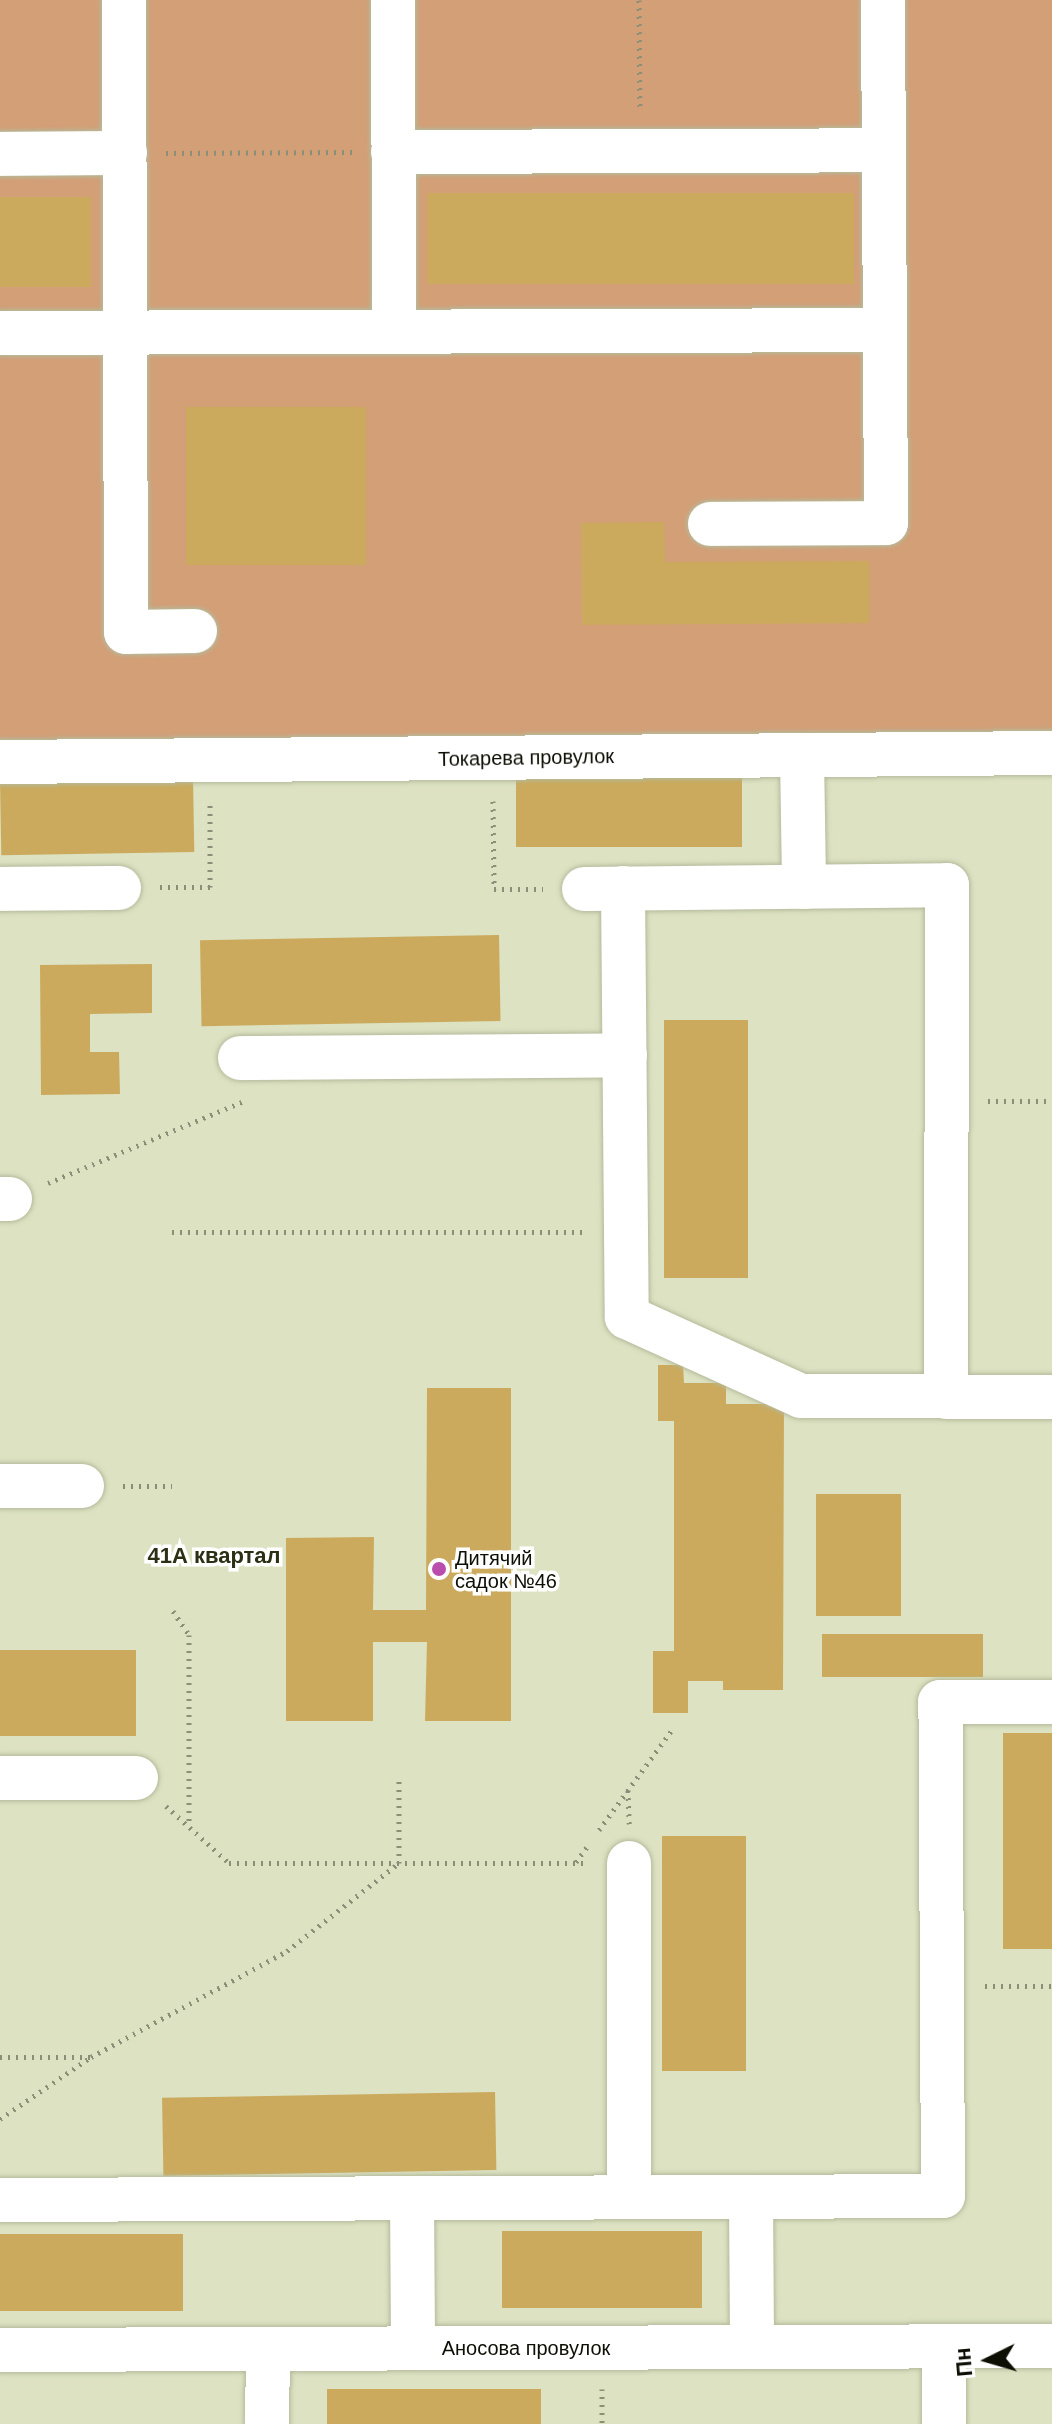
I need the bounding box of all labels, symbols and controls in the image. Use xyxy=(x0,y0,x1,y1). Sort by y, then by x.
street label: Токарева провулок xyxy=(438,744,614,772)
district label: 41А квартал xyxy=(147,1543,281,1569)
place label: Дитячий садок №46 xyxy=(455,1546,557,1593)
marker: Дитячий садок №46 xyxy=(430,1560,448,1578)
north arrow xyxy=(948,2320,1028,2400)
street label: Аносова провулок xyxy=(442,2336,610,2360)
text: Пн xyxy=(950,2347,977,2378)

